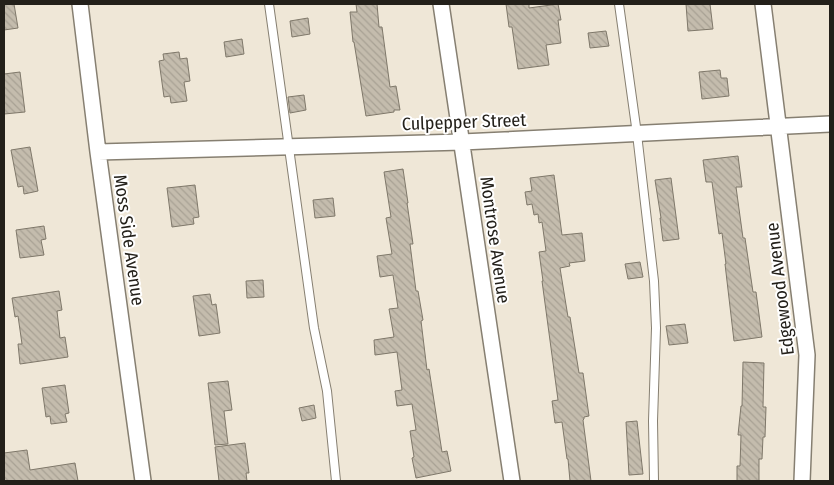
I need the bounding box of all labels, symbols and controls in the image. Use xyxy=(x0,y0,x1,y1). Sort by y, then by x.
street label: Culpepper Street xyxy=(402,109,527,135)
street label: Moss Side Avenue xyxy=(109,173,149,307)
street label: Montrose Avenue xyxy=(475,175,515,305)
street label: Edgewood Avenue xyxy=(761,221,799,357)

